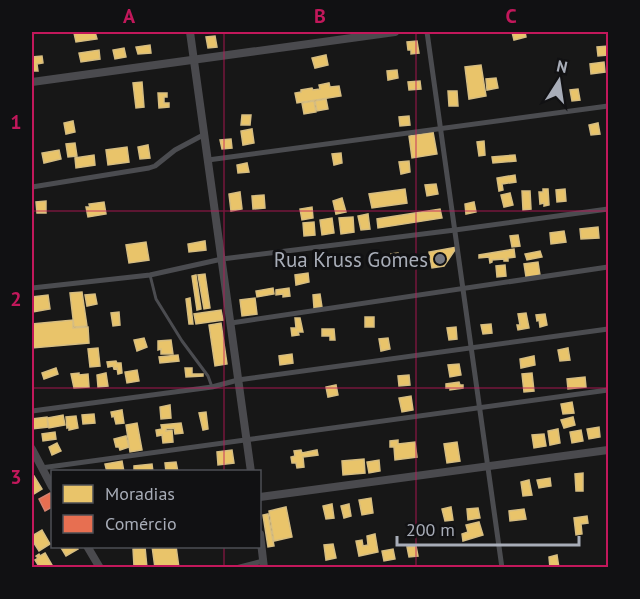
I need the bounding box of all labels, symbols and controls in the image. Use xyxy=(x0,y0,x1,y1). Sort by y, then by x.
text: A xyxy=(123,3,136,29)
text: B xyxy=(314,3,326,29)
text: C xyxy=(505,3,517,29)
north arrow xyxy=(529,51,589,111)
text: N xyxy=(555,55,569,77)
text: 1 xyxy=(10,109,22,135)
place label: Rua Kruss Gomes xyxy=(274,246,428,273)
marker: Rua Kruss Gomes xyxy=(433,252,447,266)
text: 2 xyxy=(10,286,22,312)
text: 3 xyxy=(10,464,22,490)
legend xyxy=(51,470,261,548)
text: Moradias xyxy=(105,482,175,505)
scale bar xyxy=(397,509,578,547)
text: Comércio xyxy=(105,512,177,535)
text: 200 m xyxy=(406,518,455,541)

